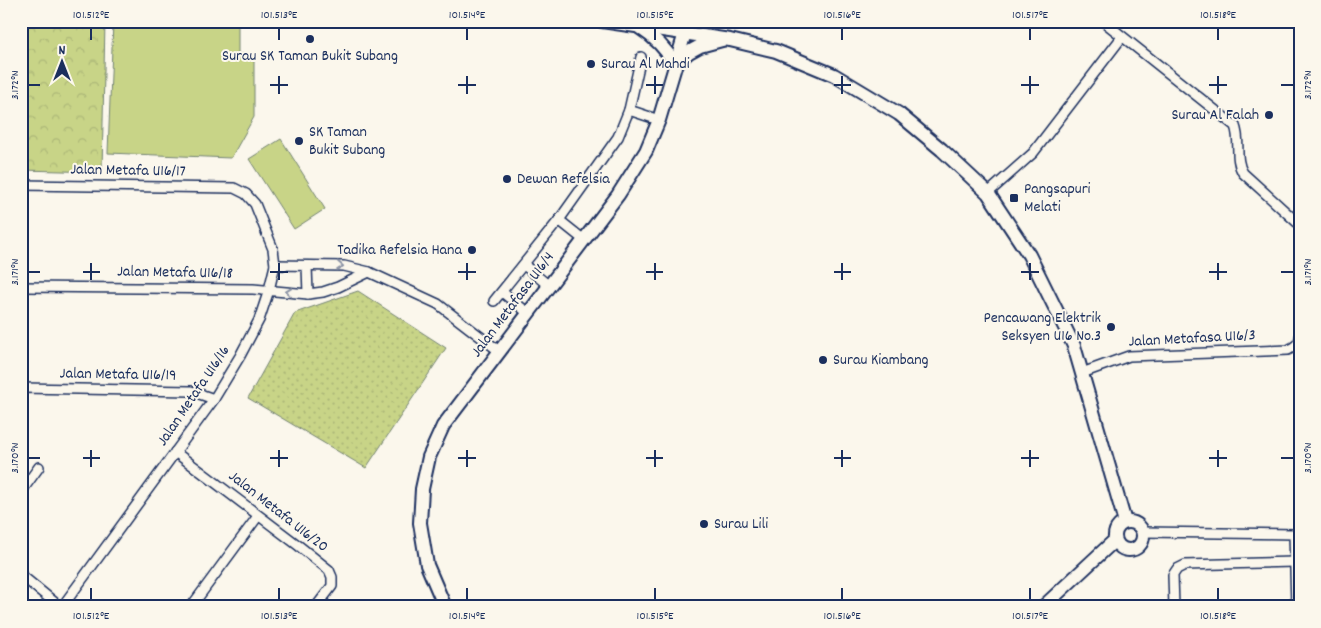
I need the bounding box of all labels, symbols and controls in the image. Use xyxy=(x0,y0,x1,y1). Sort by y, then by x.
text: 101.512°E xyxy=(73,7,110,24)
text: 101.513°E xyxy=(261,7,298,24)
text: 101.514°E xyxy=(449,7,486,24)
text: 101.515°E xyxy=(637,7,674,24)
text: 101.516°E xyxy=(823,7,861,24)
text: 101.517°E xyxy=(1012,7,1048,24)
text: 101.518°E xyxy=(1200,7,1237,24)
marker: Surau SK Taman Bukit Subang xyxy=(304,33,316,45)
north arrow xyxy=(38,38,88,88)
text: N xyxy=(59,41,66,61)
place label: Surau SK Taman Bukit Subang xyxy=(222,45,398,68)
place label: Surau Al Mahdi xyxy=(601,53,690,76)
marker: Surau Al Mahdi xyxy=(585,58,597,70)
text: 3.172°N xyxy=(7,70,24,100)
text: 3.172°N xyxy=(1300,70,1317,100)
place label: Surau Al Falah xyxy=(1172,104,1259,127)
marker: Surau Al Falah xyxy=(1263,109,1275,121)
place label: SK Taman Bukit Subang xyxy=(309,121,385,162)
marker: SK Taman Bukit Subang xyxy=(293,135,305,147)
street label: Jalan Metafa U16/17 xyxy=(70,158,186,184)
place label: Dewan Refelsia xyxy=(517,168,610,191)
marker: Dewan Refelsia xyxy=(501,173,513,185)
place label: Pangsapuri Melati xyxy=(1024,178,1091,219)
marker: Pangsapuri Melati xyxy=(1008,192,1020,204)
place label: Tadika Refelsia Hana xyxy=(337,239,462,262)
marker: Tadika Refelsia Hana xyxy=(466,244,478,256)
street label: Jalan Metafasa U16/4 xyxy=(466,247,560,363)
text: 3.171°N xyxy=(7,258,24,285)
text: 3.171°N xyxy=(1300,258,1317,285)
street label: Jalan Metafa U16/18 xyxy=(117,260,233,286)
one-way arrow xyxy=(336,261,344,272)
one-way arrow xyxy=(285,287,293,298)
place label: Pencawang Elektrik Seksyen U16 No.3 xyxy=(983,307,1101,348)
marker: Pencawang Elektrik Seksyen U16 No.3 xyxy=(1105,321,1117,333)
street label: Jalan Metafasa U16/3 xyxy=(1128,324,1256,354)
street label: Jalan Metafa U16/16 xyxy=(152,341,236,451)
place label: Surau Kiambang xyxy=(833,349,929,372)
marker: Surau Kiambang xyxy=(817,354,829,366)
street label: Jalan Metafa U16/19 xyxy=(59,362,177,388)
text: 3.170°N xyxy=(7,443,24,473)
text: 3.170°N xyxy=(1300,443,1317,473)
street label: Jalan Metafa U16/20 xyxy=(223,465,333,559)
place label: Surau Lili xyxy=(714,513,768,536)
marker: Surau Lili xyxy=(698,518,710,530)
text: 101.512°E xyxy=(73,608,110,625)
text: 101.513°E xyxy=(261,608,298,625)
text: 101.514°E xyxy=(449,608,486,625)
text: 101.515°E xyxy=(637,608,674,625)
text: 101.516°E xyxy=(823,608,861,625)
text: 101.517°E xyxy=(1012,608,1048,625)
text: 101.518°E xyxy=(1200,608,1237,625)

